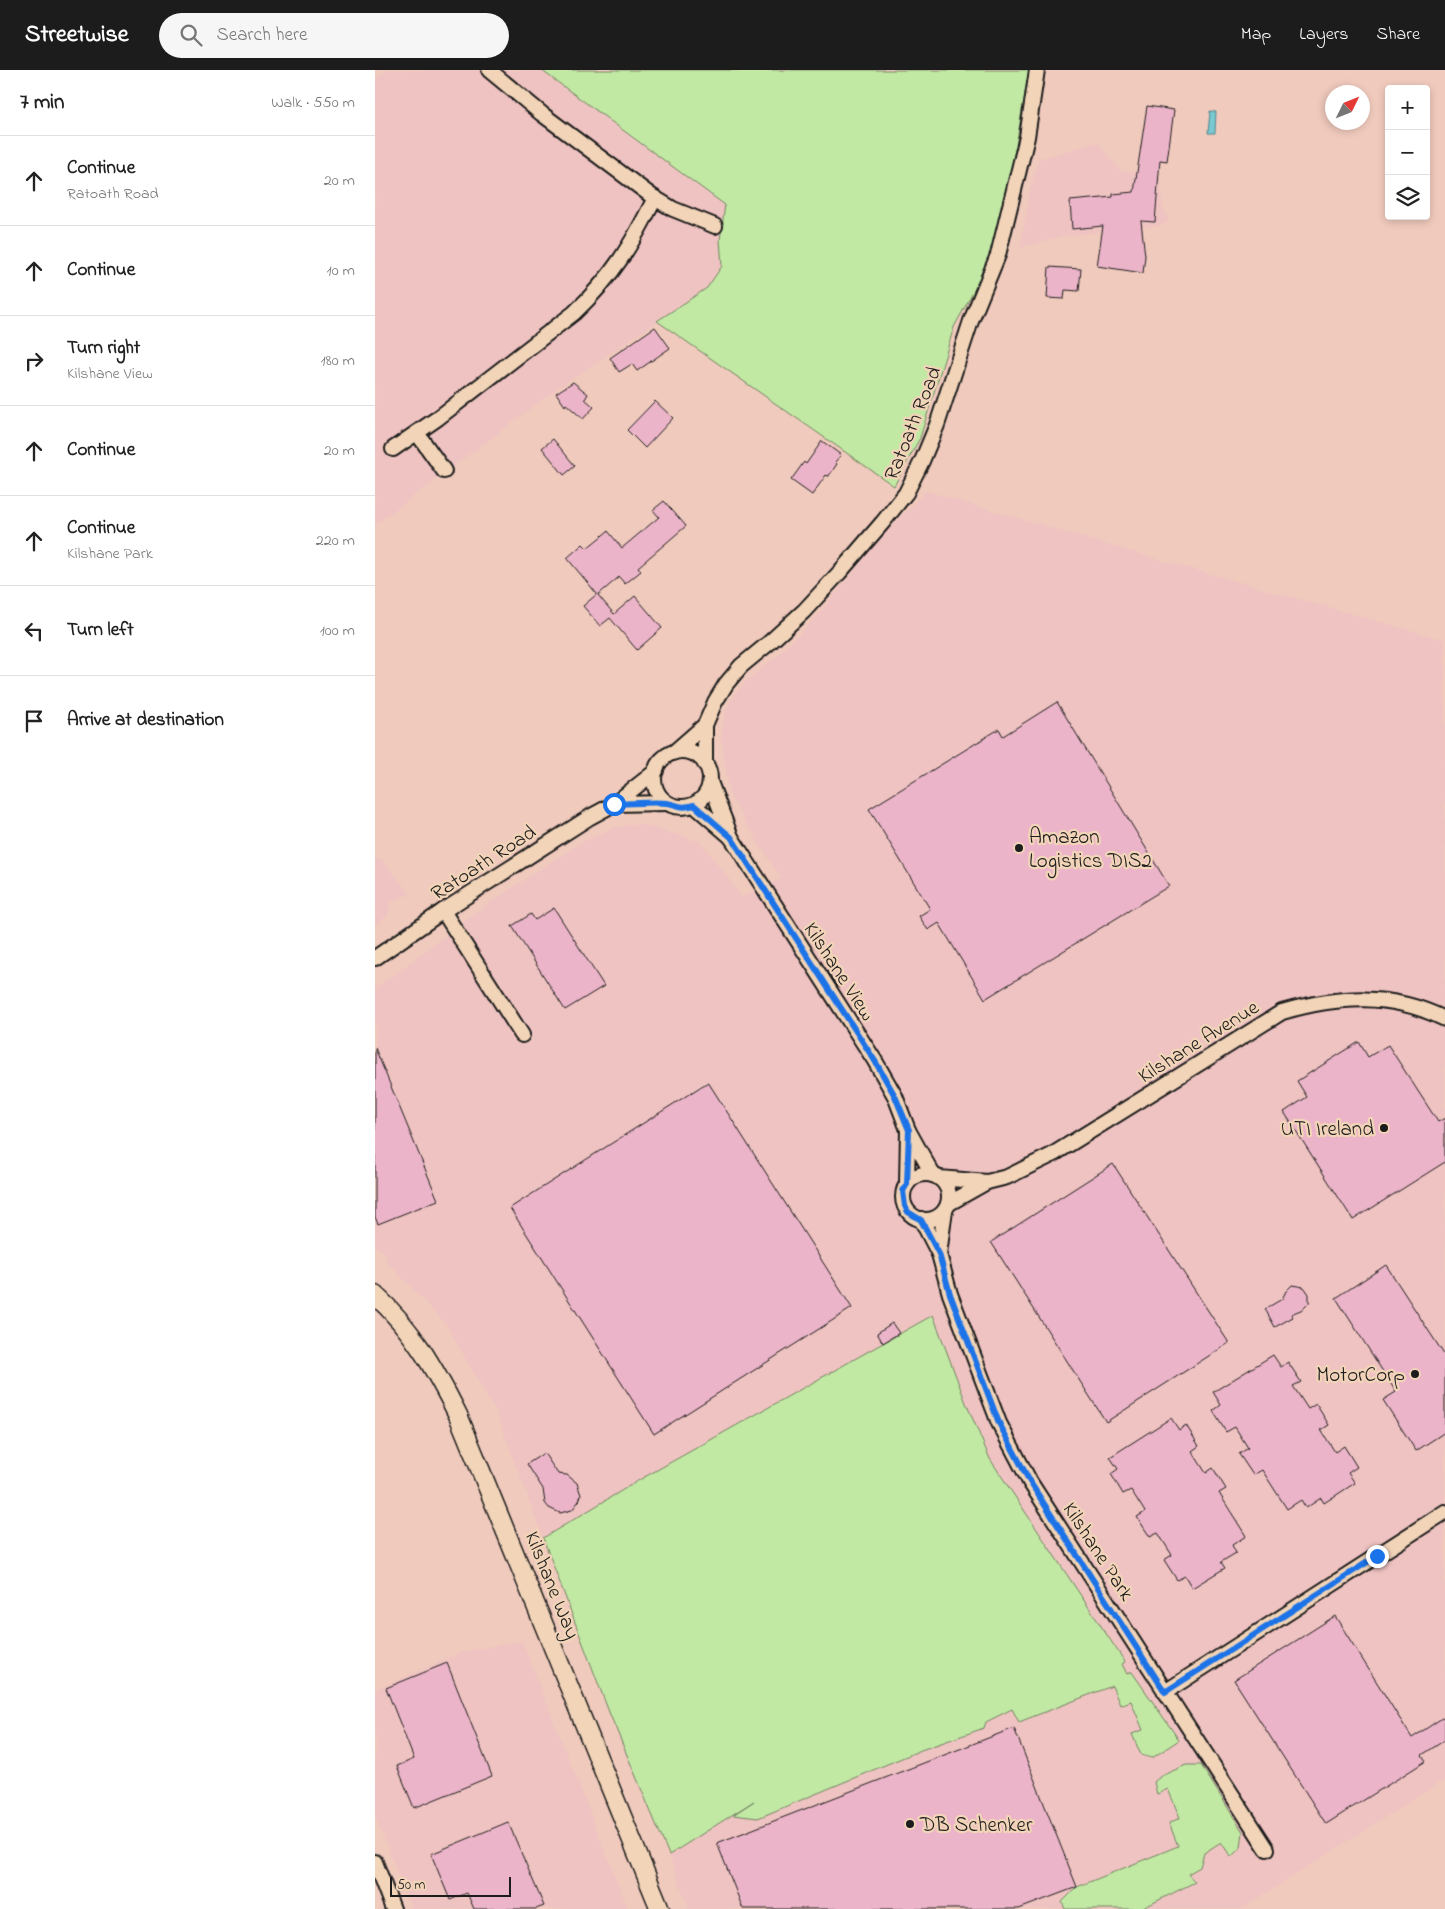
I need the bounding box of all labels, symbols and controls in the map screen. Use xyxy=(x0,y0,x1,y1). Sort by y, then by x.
search box xyxy=(159,13,509,58)
text: Streetwise xyxy=(25,18,129,53)
icon: search xyxy=(177,21,205,49)
text: Search here xyxy=(217,22,308,49)
text: Map xyxy=(1241,22,1271,48)
text: Layers xyxy=(1299,22,1349,48)
text: Share xyxy=(1377,22,1420,48)
north arrow xyxy=(1325,85,1370,130)
map controls xyxy=(1385,85,1430,220)
button: + xyxy=(1385,85,1430,130)
text: 7 min xyxy=(20,88,64,118)
text: Walk · 550 m xyxy=(271,91,355,115)
button: − xyxy=(1385,130,1430,175)
text: Continue xyxy=(67,155,135,182)
icon: ahead xyxy=(20,167,48,195)
text: 20 m xyxy=(324,169,355,193)
button: layers xyxy=(1385,175,1430,220)
text: Ratoath Road xyxy=(67,182,159,206)
icon: ahead xyxy=(20,257,48,285)
text: Continue xyxy=(67,257,135,284)
text: 10 m xyxy=(327,259,355,283)
text: Turn right xyxy=(67,335,140,362)
icon: right xyxy=(20,347,48,375)
text: 180 m xyxy=(321,349,355,373)
text: Kilshane View xyxy=(67,362,153,386)
street label: Ratoath Road xyxy=(877,362,950,485)
icon: ahead xyxy=(20,437,48,465)
text: Continue xyxy=(67,437,135,464)
text: 20 m xyxy=(324,439,355,463)
text: Continue xyxy=(67,515,135,542)
icon: ahead xyxy=(20,527,48,555)
text: 220 m xyxy=(316,529,355,553)
text: Kilshane Park xyxy=(67,542,153,566)
icon: left xyxy=(20,617,48,645)
text: Turn left xyxy=(67,617,134,644)
text: 100 m xyxy=(320,619,355,643)
icon: arrive xyxy=(20,707,48,735)
text: Arrive at destination xyxy=(67,707,224,734)
route start xyxy=(603,793,626,816)
street label: Ratoath Road xyxy=(426,818,543,909)
place label: Amazon Logistics DIS2 xyxy=(1029,823,1152,879)
marker: Amazon Logistics DIS2 xyxy=(1013,842,1025,854)
street label: Kilshane View xyxy=(795,917,882,1027)
street label: Kilshane Avenue xyxy=(1133,993,1266,1092)
place label: UTI Ireland xyxy=(1281,1115,1374,1145)
marker: UTI Ireland xyxy=(1378,1122,1390,1134)
place label: MotorCorp xyxy=(1316,1361,1405,1391)
marker: MotorCorp xyxy=(1409,1368,1421,1380)
street label: Kilshane Park xyxy=(1054,1497,1141,1608)
street label: Kilshane Way xyxy=(514,1527,586,1645)
route end xyxy=(1366,1545,1389,1568)
place label: DB Schenker xyxy=(919,1811,1033,1841)
marker: DB Schenker xyxy=(904,1818,916,1830)
scale bar xyxy=(390,1874,511,1897)
text: 50 m xyxy=(397,1875,425,1896)

